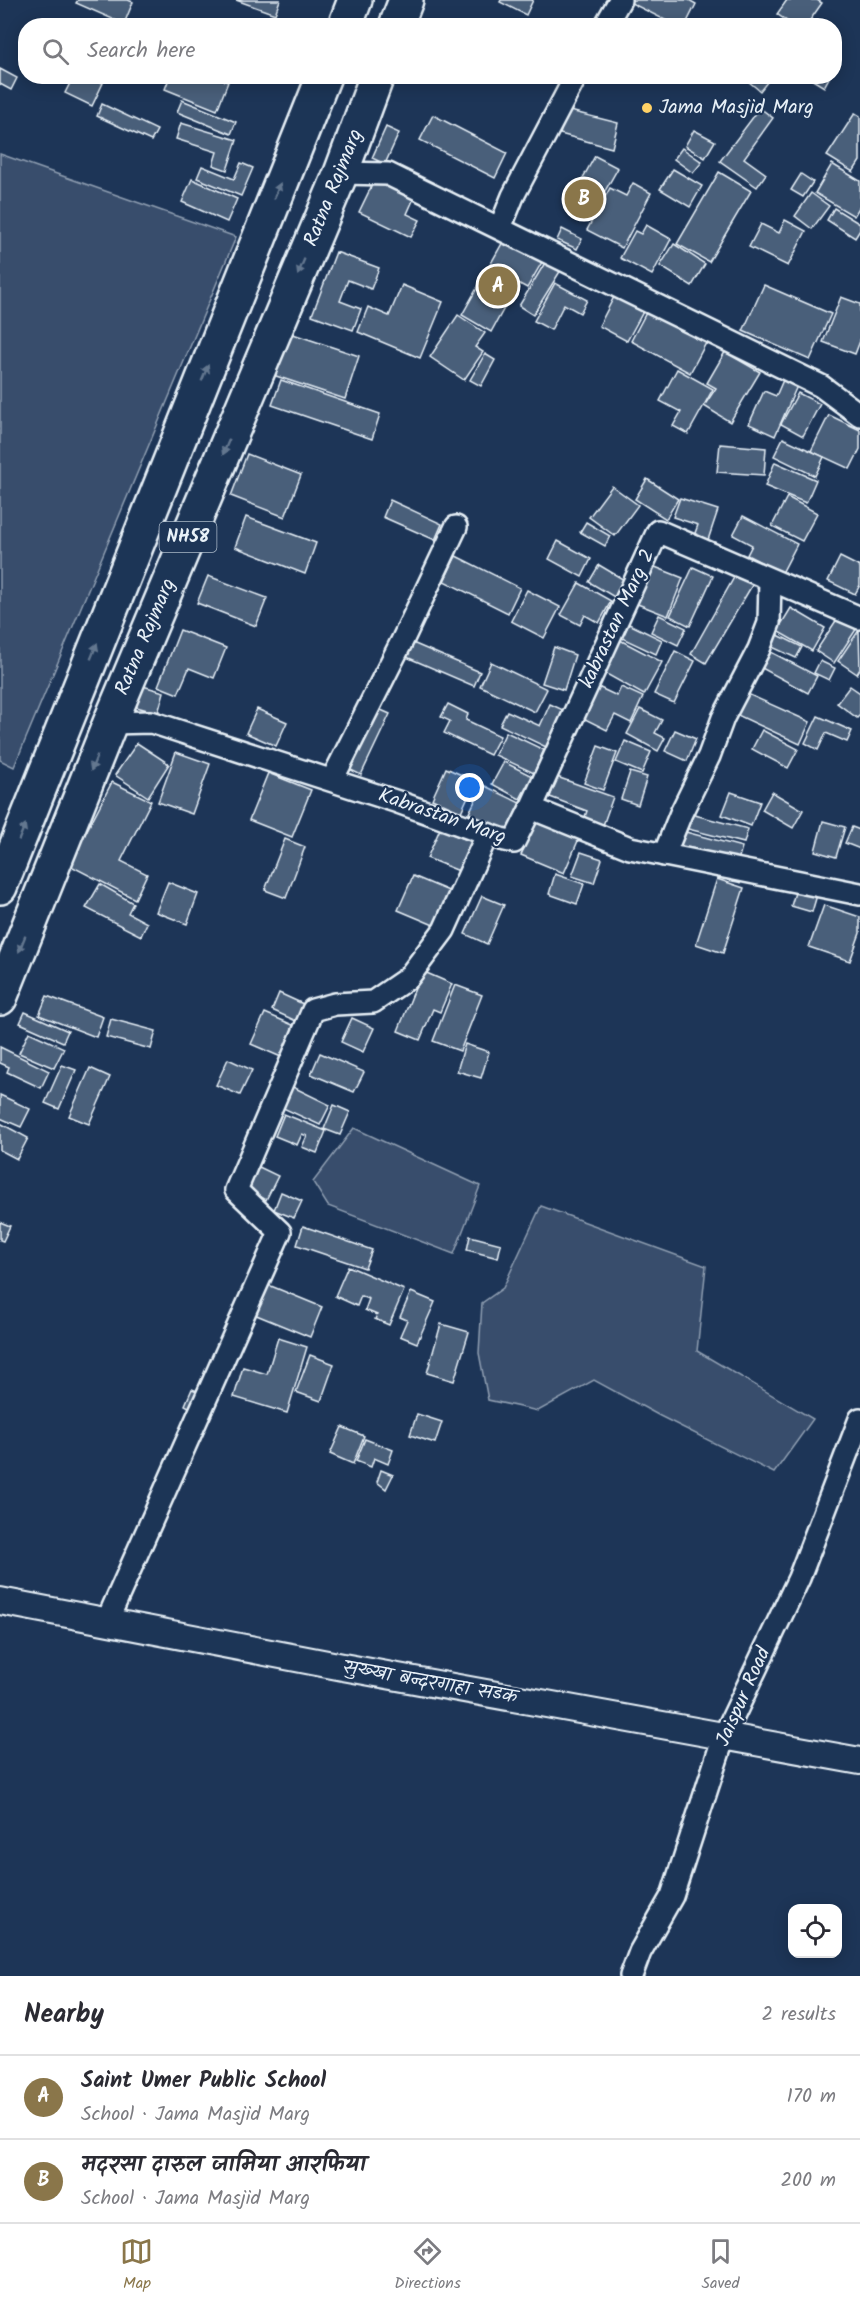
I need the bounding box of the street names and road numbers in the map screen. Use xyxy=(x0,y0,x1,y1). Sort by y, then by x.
street label: Ratna Rajmarg xyxy=(296,124,372,252)
road number: NH58 xyxy=(160,522,216,552)
street label: kabrastan Marg 2 xyxy=(572,544,664,694)
street label: Ratna Rajmarg xyxy=(107,573,185,701)
street label: Kabrastan Marg xyxy=(374,780,510,854)
street label: Jaispur Road xyxy=(708,1641,781,1752)
street label: सुख्खा बन्दरगाहा सडक xyxy=(340,1652,522,1715)

